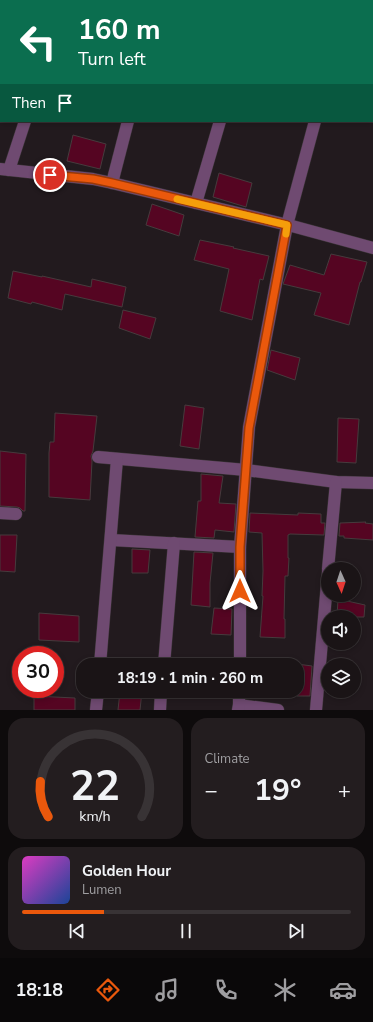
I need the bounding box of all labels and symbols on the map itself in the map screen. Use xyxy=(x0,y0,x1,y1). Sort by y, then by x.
pin xyxy=(33,158,67,192)
north arrow xyxy=(321,562,361,602)
position arrow xyxy=(219,570,261,612)
speed limit sign: 30 xyxy=(12,646,64,698)

